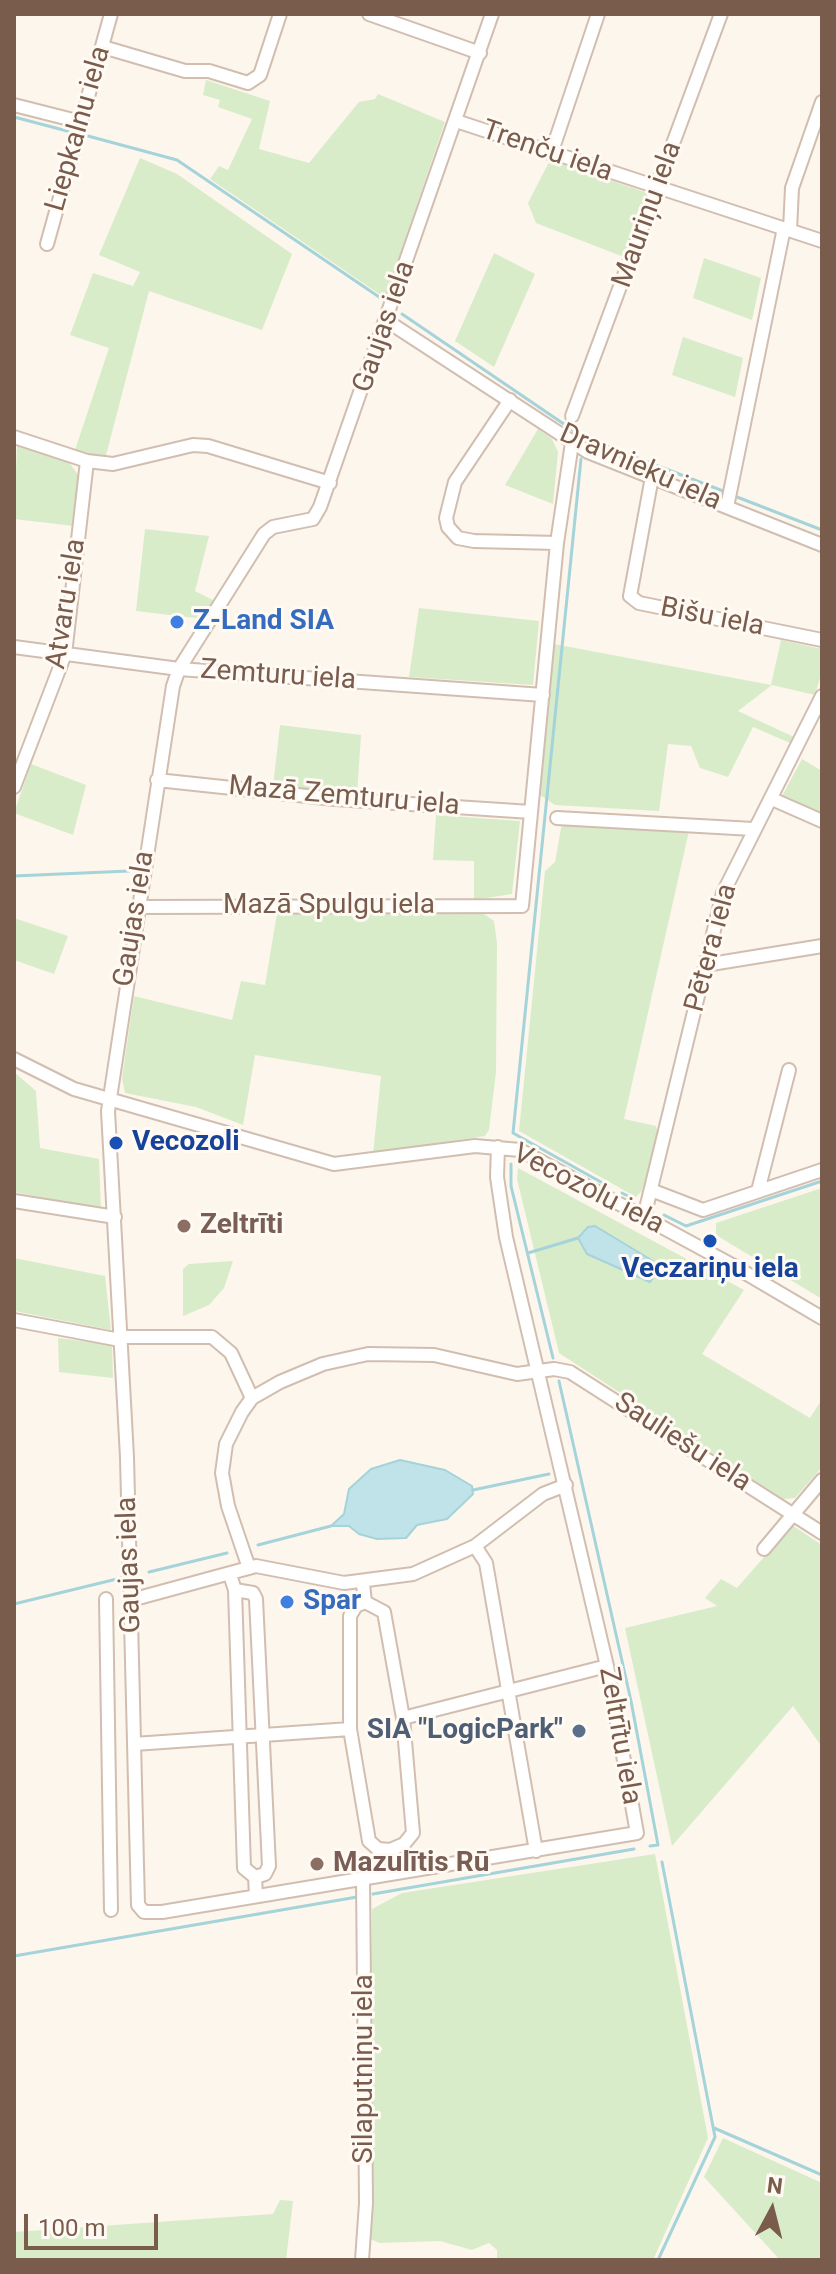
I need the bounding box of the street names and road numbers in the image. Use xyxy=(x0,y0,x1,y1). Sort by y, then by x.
street label: Liepkalnu iela xyxy=(39,43,119,215)
street label: Trenču iela xyxy=(477,114,617,190)
street label: Mauriņu iela xyxy=(606,137,690,293)
street label: Gaujas iela xyxy=(347,257,423,397)
street label: Dravnieku iela xyxy=(554,417,726,519)
street label: Atvaru iela xyxy=(40,537,94,671)
street label: Bišu iela xyxy=(657,592,767,644)
street label: Zemturu iela xyxy=(199,654,357,698)
street label: Mazā Zemturu iela xyxy=(227,770,461,824)
street label: Gaujas iela xyxy=(108,849,162,989)
street label: Pētera iela xyxy=(679,880,745,1016)
street label: Mazā Spulgu iela xyxy=(223,889,435,923)
street label: Vecozolu iela xyxy=(507,1138,669,1242)
street label: Sauliešu iela xyxy=(607,1386,757,1500)
street label: Gaujas iela xyxy=(111,1496,149,1634)
street label: Zeltrītu iela xyxy=(590,1665,648,1807)
street label: Silaputniņu iela xyxy=(348,1974,382,2164)

